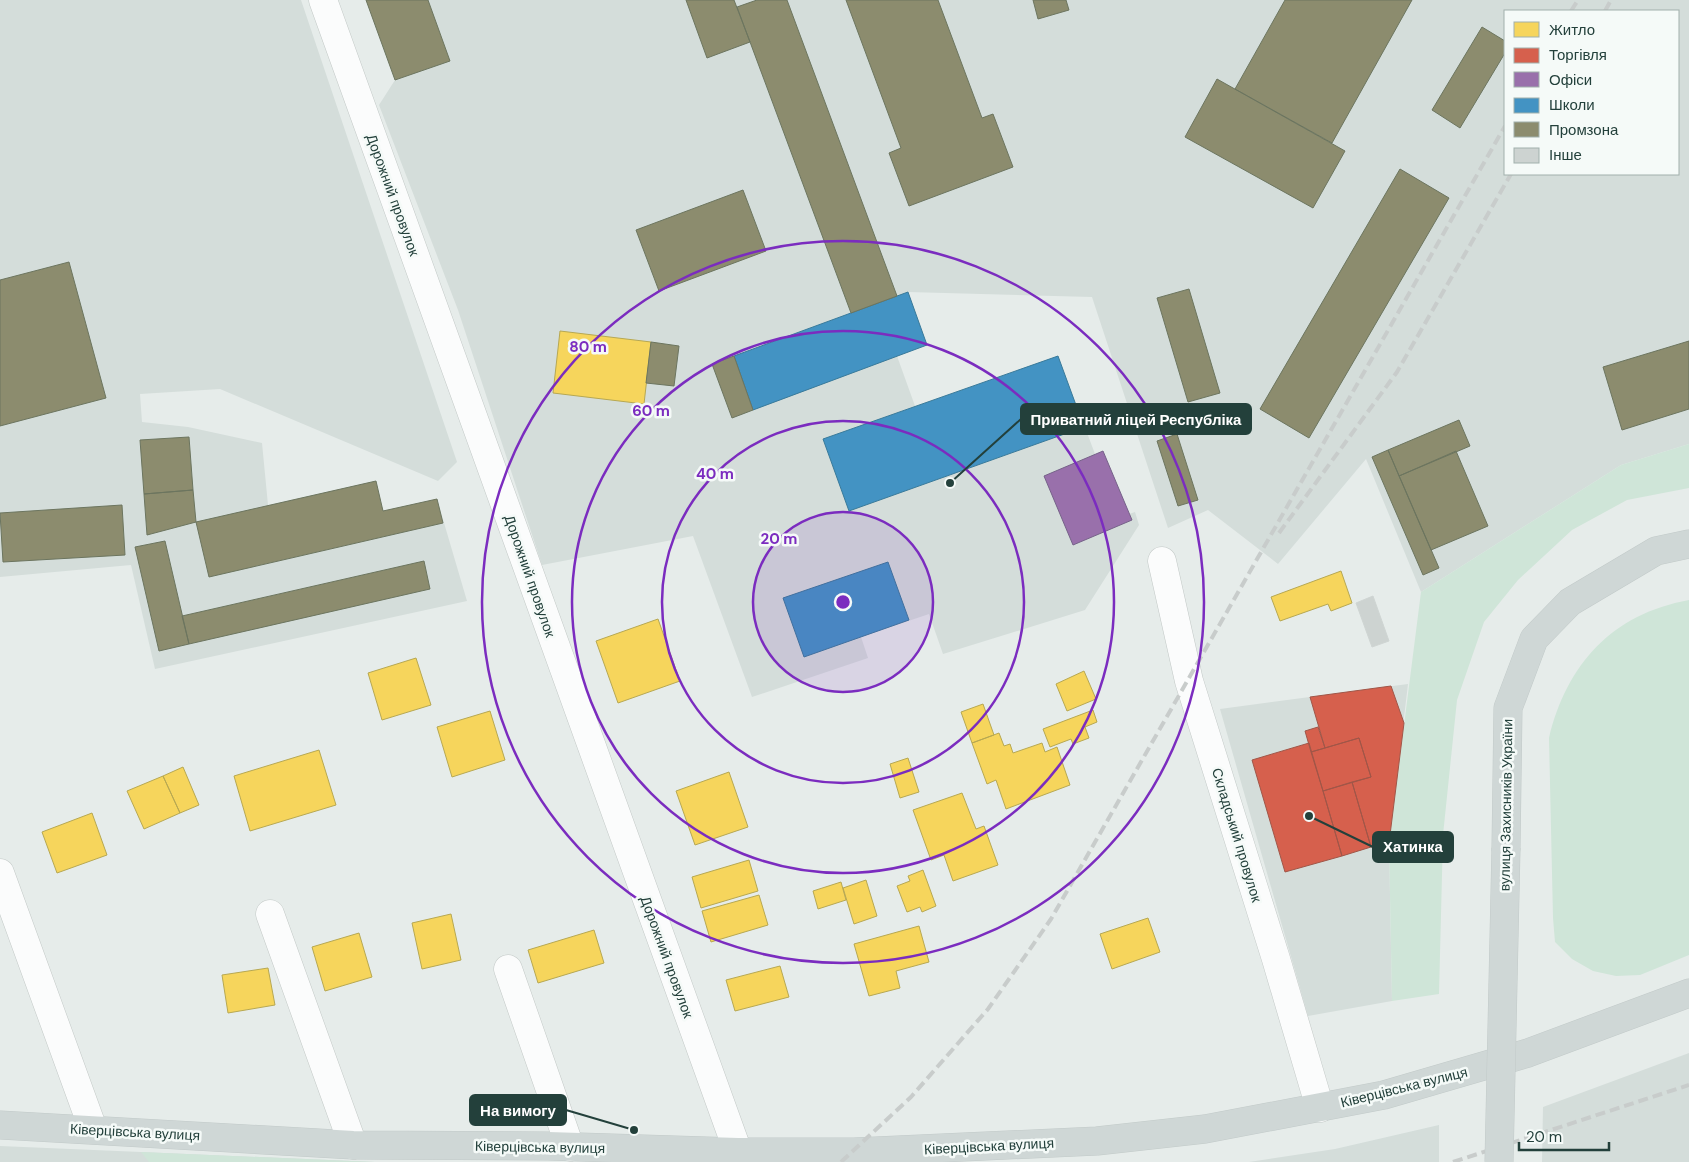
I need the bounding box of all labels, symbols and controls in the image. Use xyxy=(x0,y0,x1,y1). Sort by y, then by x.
legend xyxy=(1504,10,1679,175)
text: Житло xyxy=(1549,20,1595,40)
text: Торгівля xyxy=(1549,45,1607,65)
text: Офіси xyxy=(1549,70,1592,90)
text: Школи xyxy=(1549,95,1595,115)
text: Промзона xyxy=(1549,120,1619,140)
street label: Дорожний провулок xyxy=(363,132,424,259)
text: Інше xyxy=(1549,145,1582,165)
text: 80 m xyxy=(569,337,607,357)
text: 60 m xyxy=(632,401,670,421)
callout: Приватний ліцей Республіка xyxy=(1021,404,1251,434)
text: Приватний ліцей Республіка xyxy=(1031,410,1242,430)
text: 40 m xyxy=(696,464,734,484)
street label: Дорожний провулок xyxy=(501,512,560,641)
text: 20 m xyxy=(761,529,797,549)
centre of rings xyxy=(834,593,852,611)
street label: вулиця Захисників України xyxy=(1495,719,1517,891)
street label: Складський провулок xyxy=(1208,766,1266,905)
callout: Хатинка xyxy=(1373,832,1453,862)
text: Хатинка xyxy=(1383,837,1444,857)
street label: Дорожний провулок xyxy=(637,894,698,1021)
street label: Ківерцівська вулиця xyxy=(1339,1063,1469,1111)
callout: На вимогу xyxy=(470,1095,566,1125)
text: На вимогу xyxy=(480,1101,557,1121)
street label: Ківерцівська вулиця xyxy=(70,1120,200,1144)
scale bar xyxy=(1519,1120,1609,1152)
text: 20 m xyxy=(1526,1127,1562,1147)
street label: Ківерцівська вулиця xyxy=(924,1134,1054,1158)
street label: Ківерцівська вулиця xyxy=(475,1137,605,1157)

